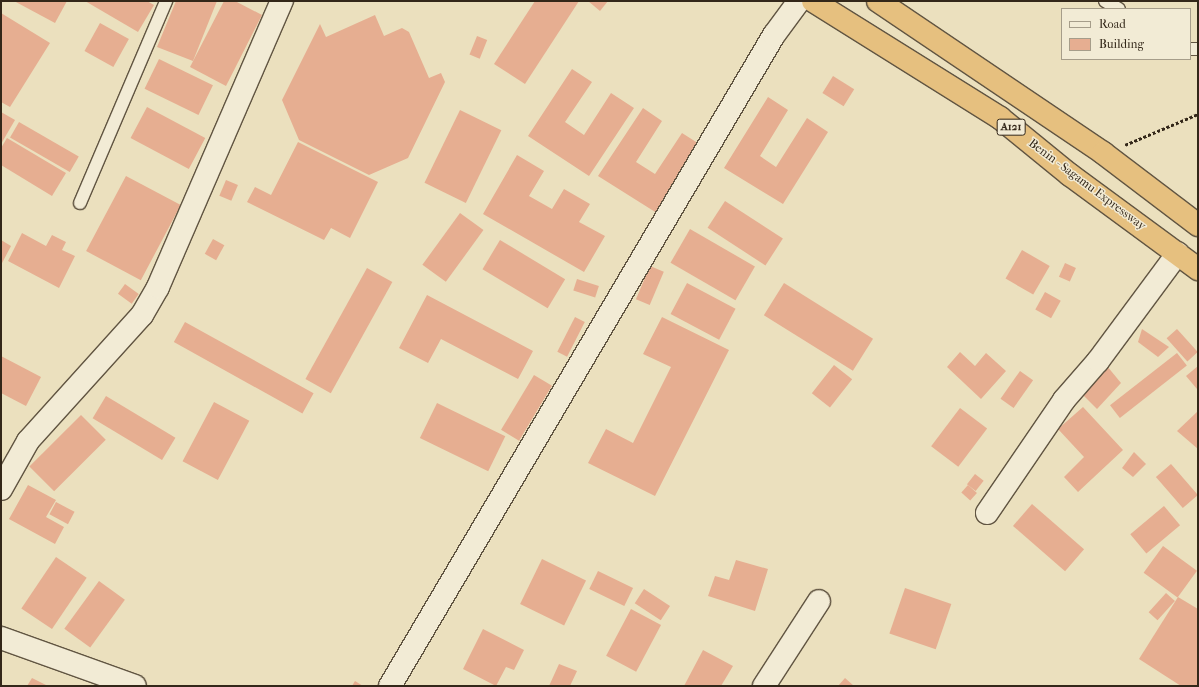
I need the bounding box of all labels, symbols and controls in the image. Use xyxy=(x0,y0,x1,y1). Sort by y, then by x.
legend xyxy=(1061,8,1191,60)
text: Road xyxy=(1099,17,1126,31)
text: Building xyxy=(1099,37,1144,51)
road number: A121 xyxy=(996,118,1026,136)
street label: Benin - Sagamu Expressway xyxy=(1026,136,1148,234)

